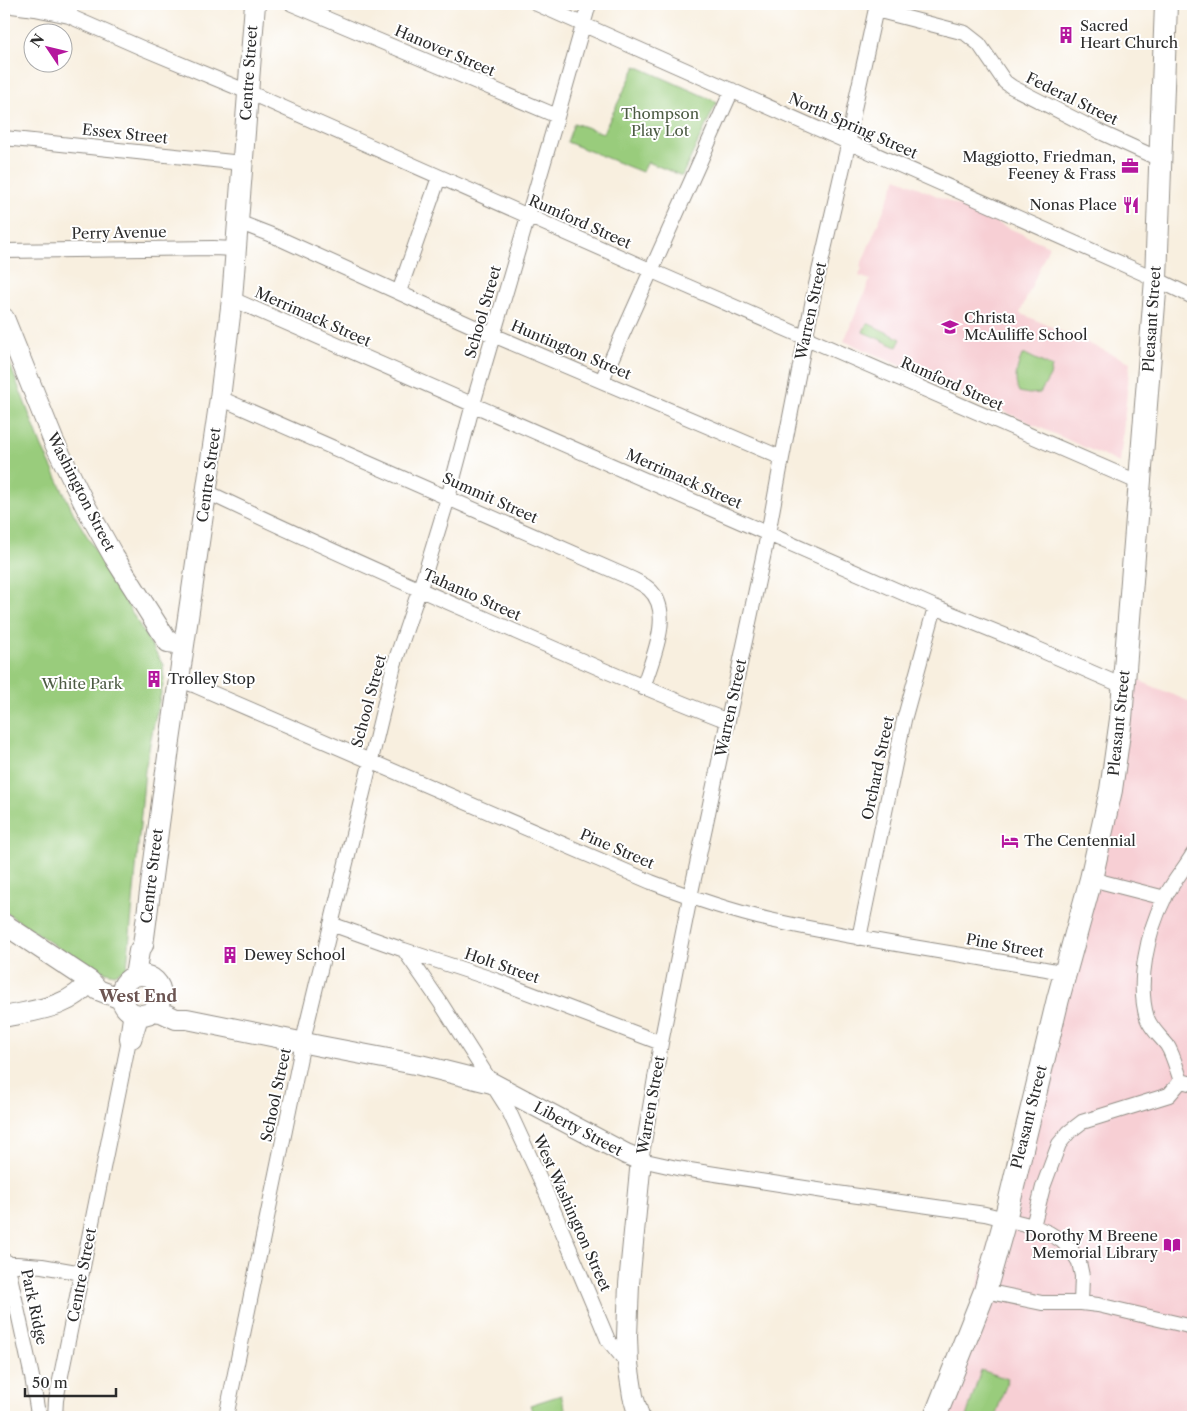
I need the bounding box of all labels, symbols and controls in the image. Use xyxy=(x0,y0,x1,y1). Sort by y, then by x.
place label: Sacred Heart Church xyxy=(1080,16,1179,52)
street label: Hanover Street xyxy=(392,21,499,81)
north arrow xyxy=(22,22,72,72)
street label: Centre Street xyxy=(236,24,261,121)
building icon: Sacred Heart Church xyxy=(1056,25,1076,45)
text: N xyxy=(26,30,48,51)
street label: Federal Street xyxy=(1023,68,1122,129)
street label: North Spring Street xyxy=(786,89,921,163)
park label: Thompson Play Lot xyxy=(621,104,700,140)
street label: Essex Street xyxy=(81,120,170,148)
place label: Maggiotto, Friedman, Feeney & Frass xyxy=(962,147,1116,183)
office icon: Maggiotto, Friedman, Feeney & Frass xyxy=(1120,156,1140,176)
street label: Rumford Street xyxy=(526,190,635,253)
place label: Nonas Place xyxy=(1029,195,1117,214)
restaurant icon: Nonas Place xyxy=(1121,195,1141,215)
street label: Perry Avenue xyxy=(71,222,167,243)
street label: Warren Street xyxy=(791,259,830,363)
street label: School Street xyxy=(460,263,505,360)
street label: Pleasant Street xyxy=(1138,265,1165,373)
street label: Merrimack Street xyxy=(252,282,375,351)
place label: Christa McAuliffe School xyxy=(964,308,1088,344)
street label: Huntington Street xyxy=(508,316,635,384)
school or university icon: Christa McAuliffe School xyxy=(940,317,960,337)
street label: Rumford Street xyxy=(898,352,1007,415)
street label: Centre Street xyxy=(192,426,225,524)
street label: Washington Street xyxy=(43,428,120,555)
street label: Merrimack Street xyxy=(623,444,746,513)
street label: Summit Street xyxy=(439,468,542,527)
street label: Tahanto Street xyxy=(420,564,525,625)
street label: School Street xyxy=(347,652,390,750)
street label: Warren Street xyxy=(711,656,750,760)
street label: Pleasant Street xyxy=(1103,668,1134,777)
building icon: Trolley Stop xyxy=(144,669,164,689)
place label: Trolley Stop xyxy=(168,669,255,688)
park label: White Park xyxy=(40,674,124,693)
street label: Orchard Street xyxy=(857,714,898,821)
street label: Pine Street xyxy=(577,824,658,873)
street label: Centre Street xyxy=(136,827,167,925)
hotel icon: The Centennial xyxy=(1000,831,1020,851)
place label: The Centennial xyxy=(1024,831,1136,850)
street label: Pine Street xyxy=(965,929,1046,962)
street label: Holt Street xyxy=(462,944,543,987)
building icon: Dewey School xyxy=(220,945,240,965)
place label: Dewey School xyxy=(244,945,346,964)
district label: West End xyxy=(98,986,177,1006)
street label: School Street xyxy=(256,1045,295,1144)
street label: Warren Street xyxy=(632,1053,669,1157)
street label: Pleasant Street xyxy=(1006,1062,1051,1171)
street label: Liberty Street xyxy=(531,1097,627,1160)
street label: West Washington Street xyxy=(529,1130,616,1295)
street label: Centre Street xyxy=(63,1225,100,1324)
place label: Dorothy M Breene Memorial Library xyxy=(1025,1226,1159,1262)
library icon: Dorothy M Breene Memorial Library xyxy=(1162,1235,1182,1255)
street label: Park Ridge xyxy=(17,1267,52,1347)
scale bar xyxy=(25,1366,116,1398)
text: 50 m xyxy=(32,1373,68,1392)

